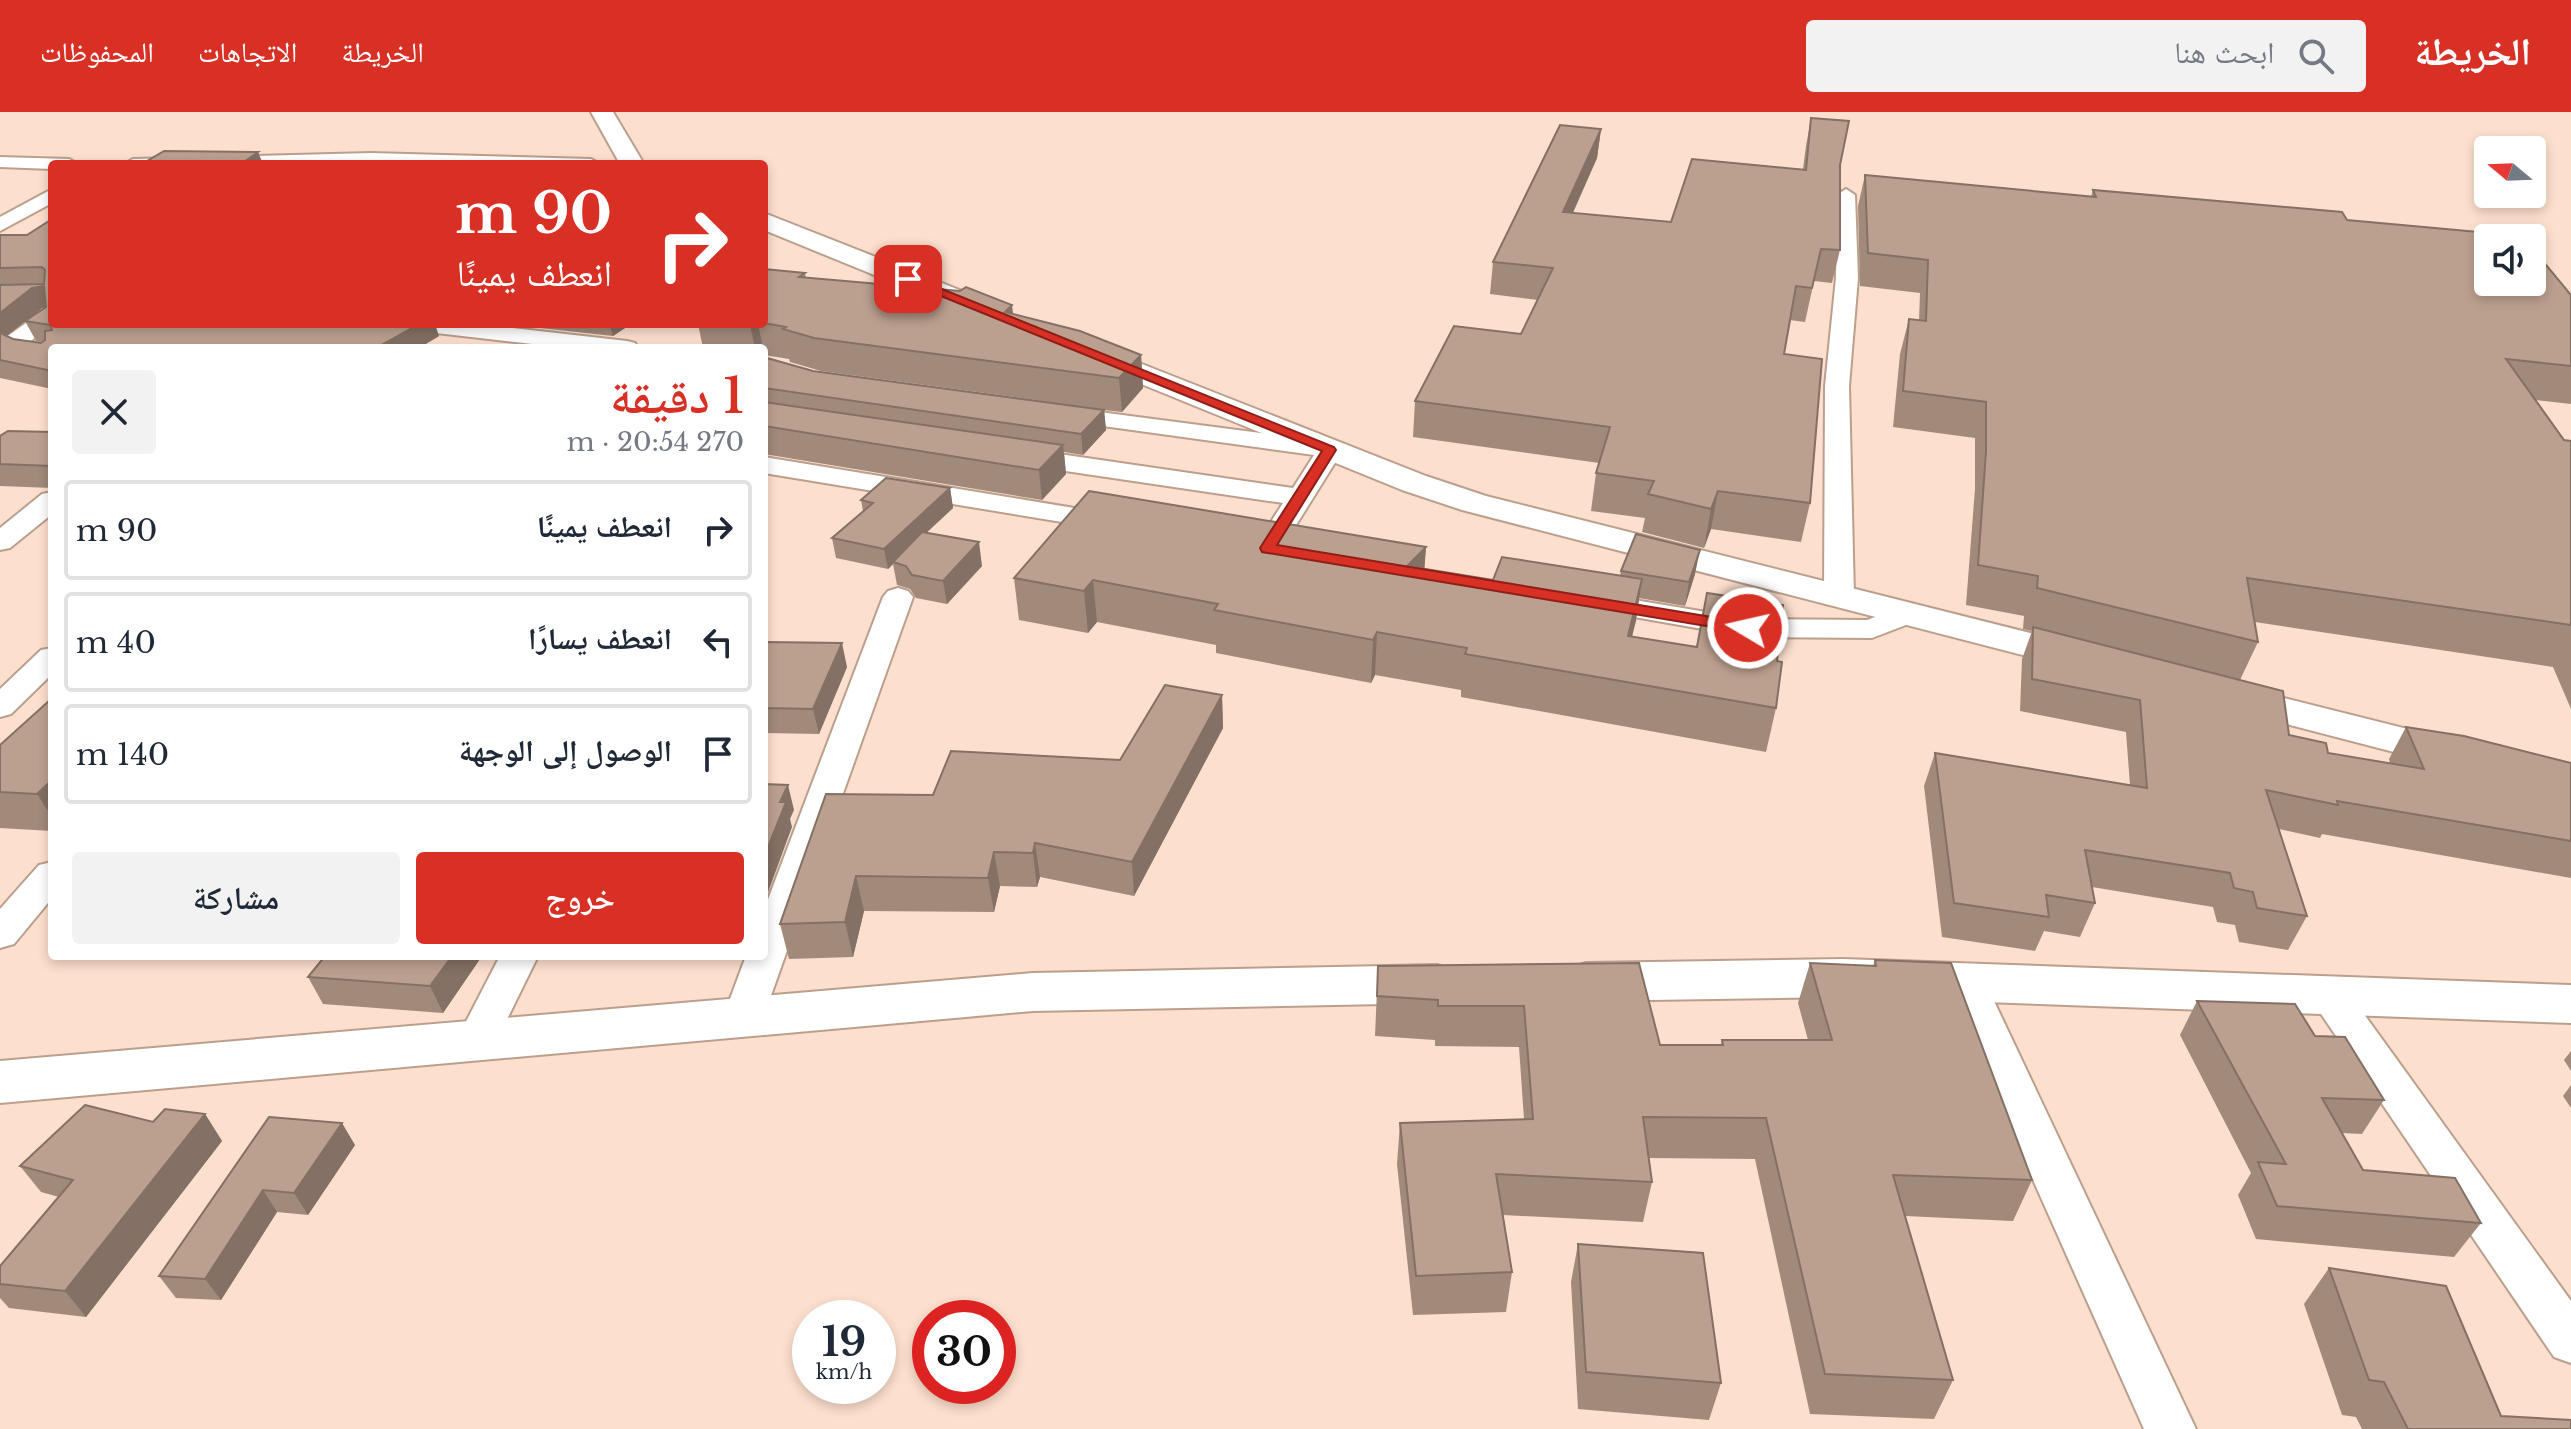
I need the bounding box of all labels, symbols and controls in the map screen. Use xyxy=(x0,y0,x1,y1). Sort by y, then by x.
search box xyxy=(1806,20,2366,92)
text: الخريطة xyxy=(2414,28,2531,75)
text: ابحث هنا xyxy=(2174,34,2274,71)
icon: search xyxy=(2294,34,2338,78)
text: المحفوظات xyxy=(40,35,154,70)
text: الاتجاهات xyxy=(198,35,297,70)
text: الخريطة xyxy=(341,35,424,70)
north arrow xyxy=(2474,136,2546,208)
map controls xyxy=(2474,136,2546,296)
text: 90 m xyxy=(455,179,612,248)
icon: right xyxy=(640,192,744,296)
button: sound xyxy=(2474,224,2546,296)
pin xyxy=(874,245,942,313)
text: انعطف يمينًا xyxy=(456,251,612,296)
icon: arrive xyxy=(886,257,930,301)
text: 1 دقيقة xyxy=(610,366,744,426)
button: close xyxy=(72,370,156,454)
text: 270 m · 20:54 xyxy=(567,426,744,458)
text: انعطف يمينًا xyxy=(537,508,672,545)
icon: right xyxy=(696,508,740,552)
text: 90 m xyxy=(76,512,158,549)
position arrow xyxy=(1706,586,1790,670)
text: انعطف يسارًا xyxy=(528,620,672,657)
icon: left xyxy=(696,620,740,664)
text: 40 m xyxy=(76,624,156,661)
text: الوصول إلى الوجهة xyxy=(459,732,672,769)
icon: arrive xyxy=(696,732,740,776)
text: 140 m xyxy=(76,736,169,773)
button: مشاركة xyxy=(72,852,400,944)
button: خروج xyxy=(416,852,744,944)
speed limit sign: 30 xyxy=(912,1300,1016,1404)
text: 19 xyxy=(822,1317,866,1367)
text: km/h xyxy=(816,1360,872,1384)

